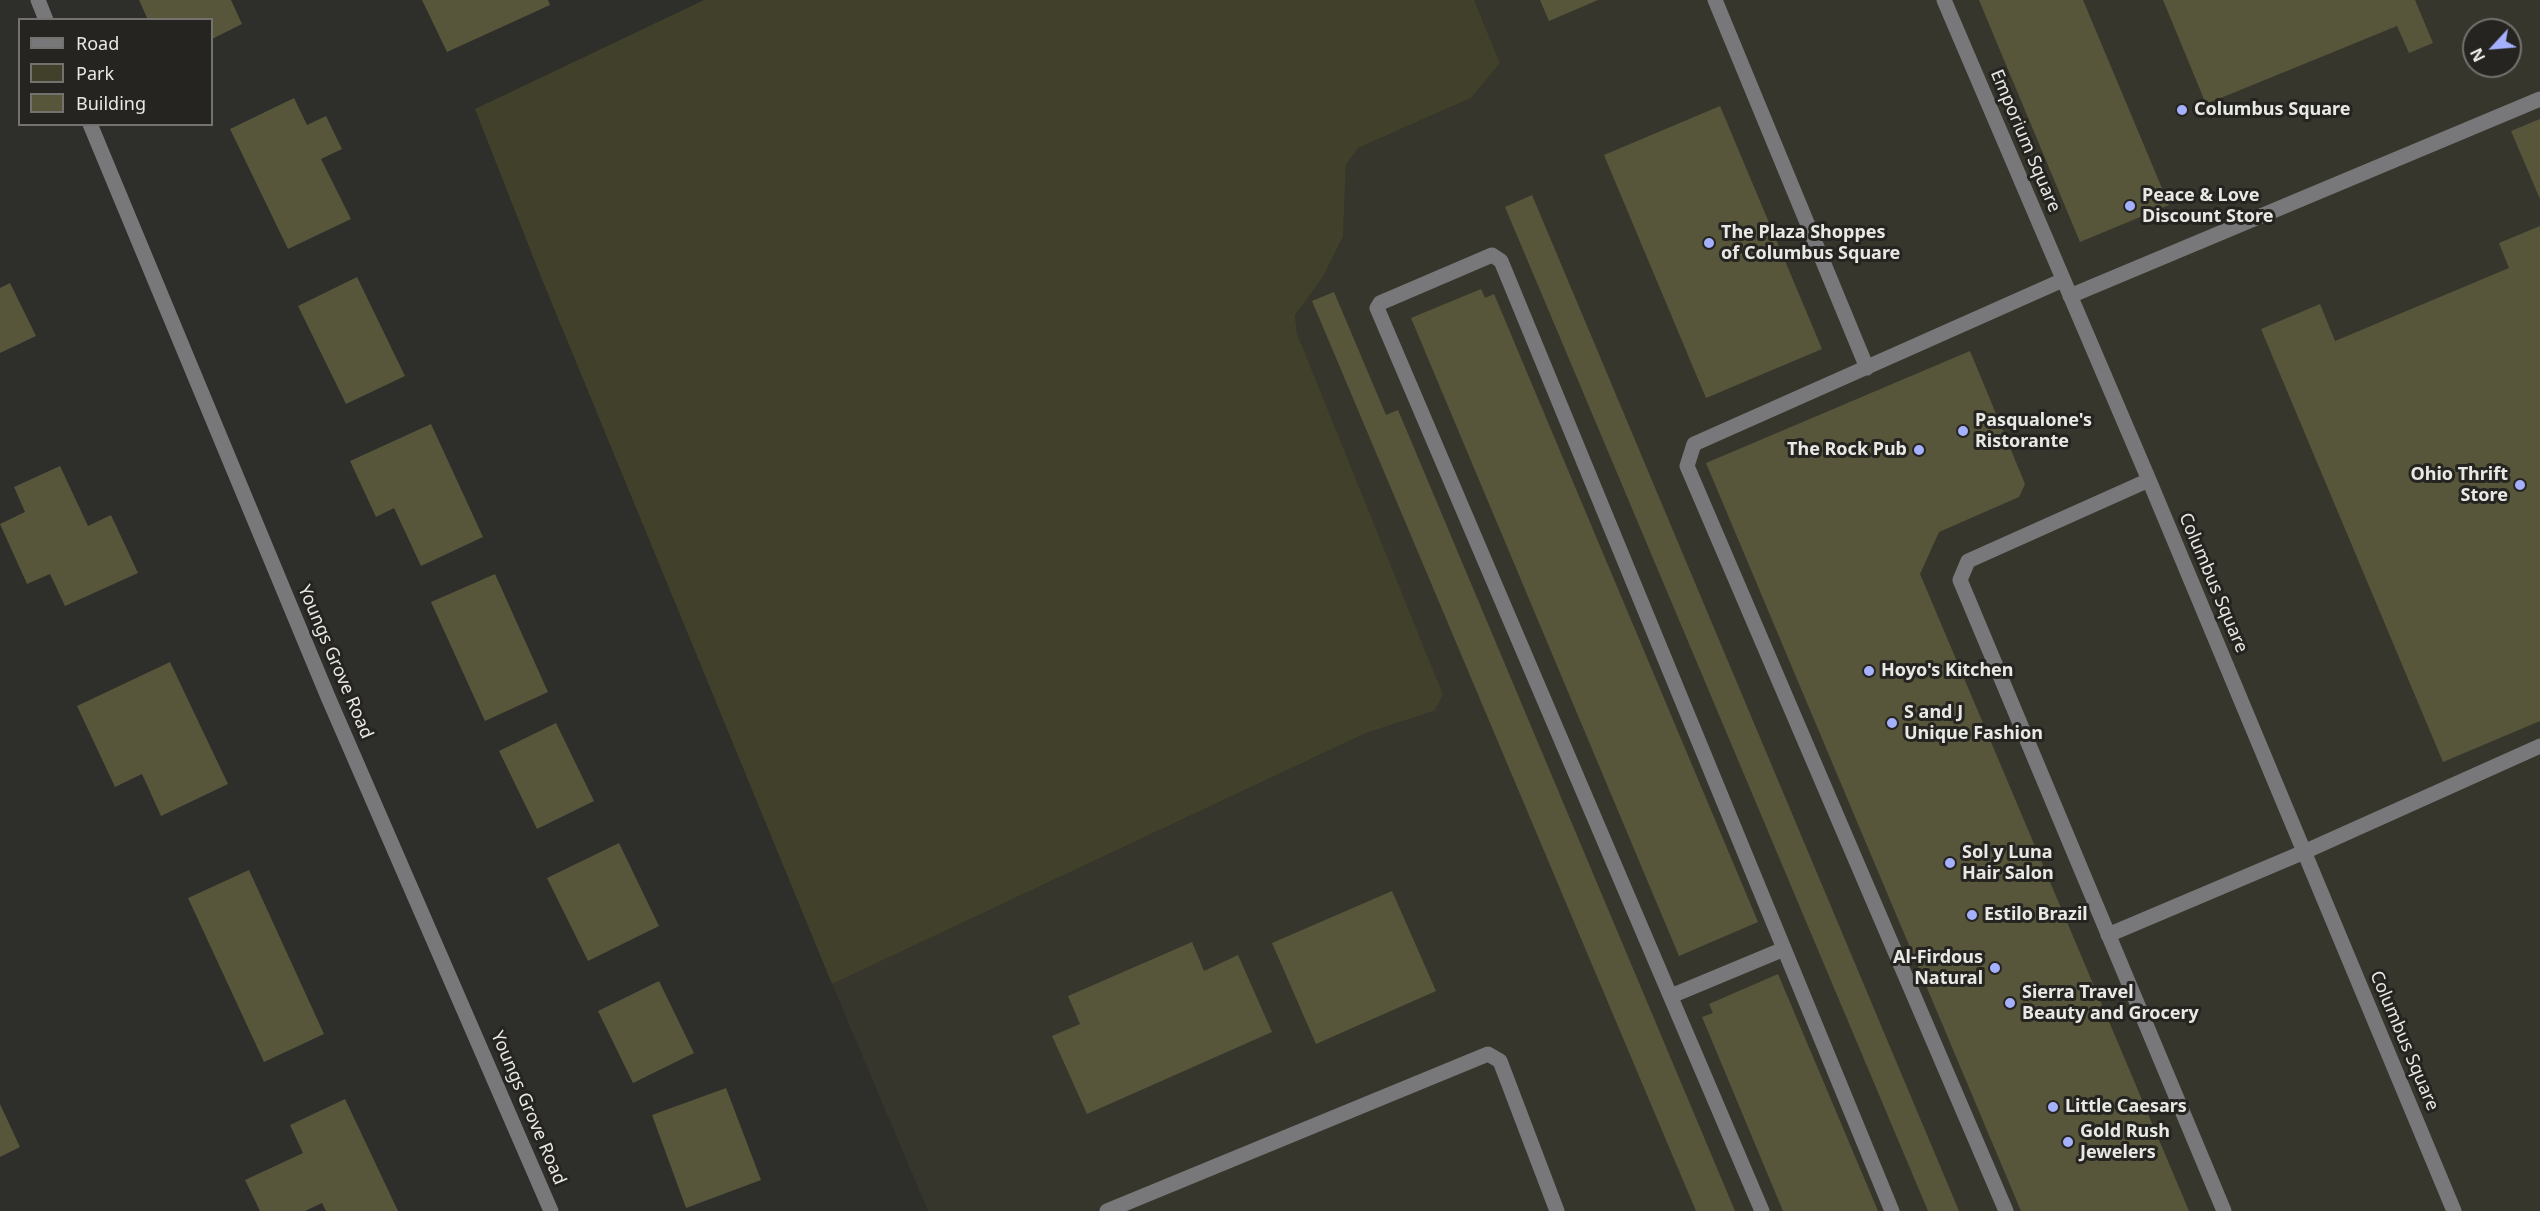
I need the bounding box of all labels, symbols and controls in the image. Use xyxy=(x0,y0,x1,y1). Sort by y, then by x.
legend xyxy=(18,18,213,126)
north arrow xyxy=(2462,18,2522,78)
text: Road xyxy=(76,31,119,55)
text: N xyxy=(2465,44,2490,66)
text: Park xyxy=(76,61,114,85)
street label: Emporium Square xyxy=(1985,66,2065,216)
text: Building xyxy=(76,91,146,115)
place label: Columbus Square xyxy=(2194,99,2350,121)
marker: Columbus Square xyxy=(2175,103,2189,117)
place label: Peace & Love Discount Store xyxy=(2142,185,2273,228)
marker: Peace & Love Discount Store xyxy=(2123,199,2137,213)
place label: The Plaza Shoppes of Columbus Square xyxy=(1721,222,1900,264)
marker: The Plaza Shoppes of Columbus Square xyxy=(1702,236,1716,250)
place label: Pasqualone's Ristorante xyxy=(1975,410,2092,452)
marker: Pasqualone's Ristorante xyxy=(1956,424,1970,438)
place label: The Rock Pub xyxy=(1787,439,1907,461)
marker: The Rock Pub xyxy=(1912,443,1926,457)
place label: Ohio Thrift Store xyxy=(2410,464,2508,506)
marker: Ohio Thrift Store xyxy=(2513,478,2527,492)
street label: Columbus Square xyxy=(2174,510,2252,656)
street label: Youngs Grove Road xyxy=(293,582,377,742)
place label: Hoyo's Kitchen xyxy=(1881,660,2014,682)
marker: Hoyo's Kitchen xyxy=(1862,664,1876,678)
place label: S and J Unique Fashion xyxy=(1904,702,2043,744)
marker: S and J Unique Fashion xyxy=(1885,716,1899,730)
place label: Sol y Luna Hair Salon xyxy=(1962,842,2054,884)
marker: Sol y Luna Hair Salon xyxy=(1943,856,1957,870)
place label: Estilo Brazil xyxy=(1984,904,2088,926)
marker: Estilo Brazil xyxy=(1965,908,1979,922)
place label: Al-Firdous Natural xyxy=(1893,947,1983,990)
marker: Al-Firdous Natural xyxy=(1988,961,2002,975)
street label: Columbus Square xyxy=(2365,968,2443,1114)
place label: Sierra Travel Beauty and Grocery xyxy=(2022,982,2199,1024)
marker: Sierra Travel Beauty and Grocery xyxy=(2003,996,2017,1010)
street label: Youngs Grove Road xyxy=(486,1028,570,1188)
place label: Little Caesars xyxy=(2065,1096,2187,1118)
marker: Little Caesars xyxy=(2046,1100,2060,1114)
place label: Gold Rush Jewelers xyxy=(2080,1121,2170,1164)
marker: Gold Rush Jewelers xyxy=(2061,1135,2075,1149)

